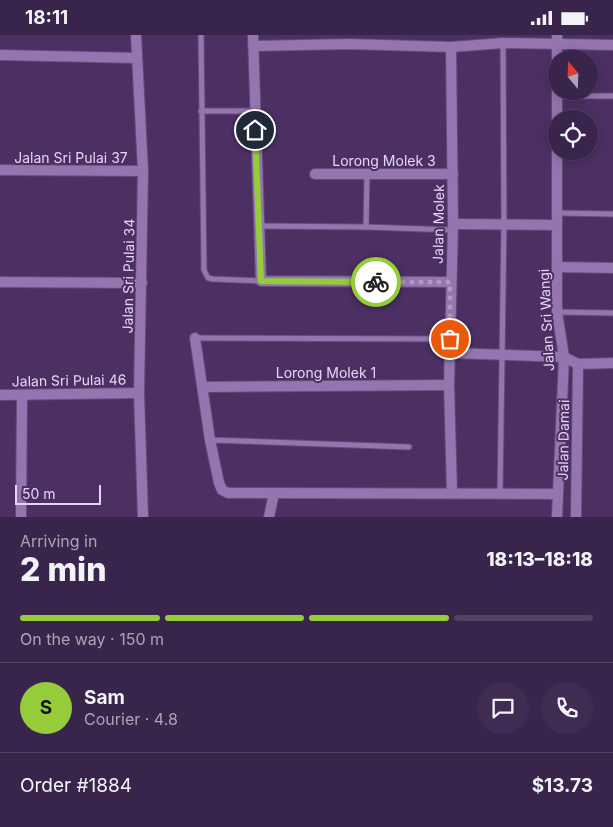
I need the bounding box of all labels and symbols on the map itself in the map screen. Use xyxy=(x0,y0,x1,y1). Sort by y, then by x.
north arrow xyxy=(548,50,598,100)
pin xyxy=(234,109,276,151)
street label: Jalan Sri Pulai 37 xyxy=(14,149,128,166)
street label: Lorong Molek 3 xyxy=(332,152,436,169)
street label: Jalan Molek xyxy=(429,184,447,264)
street label: Jalan Sri Pulai 34 xyxy=(119,219,137,333)
courier xyxy=(351,257,401,307)
street label: Jalan Sri Wangi xyxy=(535,268,557,372)
pin xyxy=(429,318,471,360)
street label: Lorong Molek 1 xyxy=(276,364,376,381)
street label: Jalan Sri Pulai 46 xyxy=(12,371,126,389)
street label: Jalan Damai xyxy=(554,399,572,481)
scale bar xyxy=(15,482,101,505)

